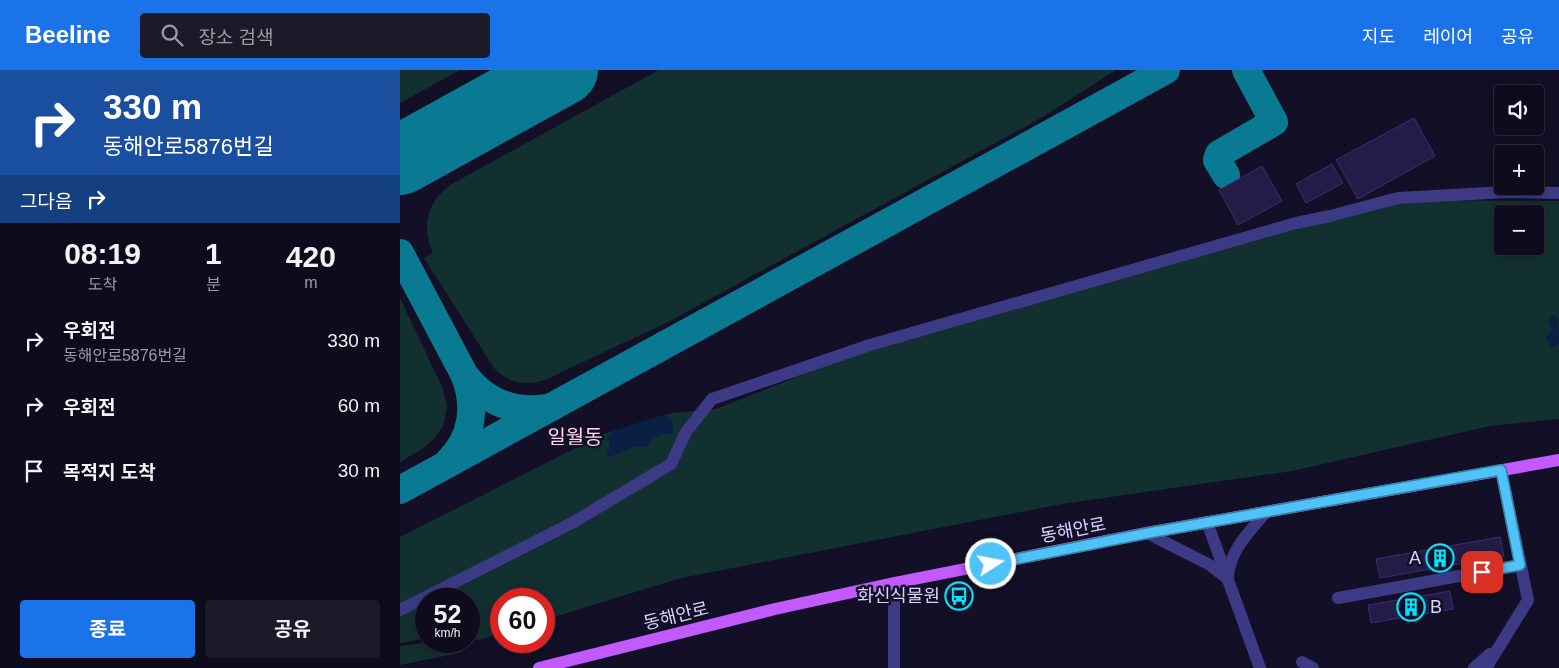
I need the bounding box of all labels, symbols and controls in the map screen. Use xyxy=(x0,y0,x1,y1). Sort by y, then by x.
search box xyxy=(140,13,490,58)
text: Beeline xyxy=(25,21,110,48)
icon: search xyxy=(158,21,186,49)
text: 장소 검색 xyxy=(198,27,274,48)
text: 지도 xyxy=(1362,27,1395,47)
text: 레이어 xyxy=(1423,27,1473,47)
text: 공유 xyxy=(1501,27,1534,47)
map controls xyxy=(1494,85,1544,255)
button: sound xyxy=(1494,85,1544,135)
text: 330 m xyxy=(103,87,202,126)
icon: right xyxy=(20,90,85,155)
text: 동해안로5876번길 xyxy=(103,134,273,159)
button: + xyxy=(1494,145,1544,195)
icon: right xyxy=(82,185,110,213)
text: 그다음 xyxy=(20,191,72,212)
button: − xyxy=(1494,205,1544,255)
text: 08:19 xyxy=(64,237,141,270)
text: 1 xyxy=(205,237,222,270)
text: 420 xyxy=(286,240,336,273)
text: m xyxy=(304,274,317,291)
text: 도착 xyxy=(88,276,117,293)
text: 분 xyxy=(206,276,221,293)
text: 우회전 xyxy=(63,320,115,341)
icon: right xyxy=(20,327,48,355)
text: 330 m xyxy=(327,330,380,351)
text: 동해안로5876번길 xyxy=(63,347,187,364)
icon: right xyxy=(20,392,48,420)
text: 60 m xyxy=(338,395,380,416)
text: 우회전 xyxy=(63,397,115,418)
district label: 일월동 xyxy=(547,426,603,448)
icon: arrive xyxy=(20,457,48,485)
text: 30 m xyxy=(338,460,380,481)
text: 목적지 도착 xyxy=(63,462,156,483)
street label: 동해안로 xyxy=(1039,514,1107,546)
position arrow xyxy=(964,537,1016,589)
building icon: A xyxy=(1425,543,1455,573)
place label: A xyxy=(1409,548,1421,568)
pin xyxy=(1461,551,1503,593)
icon: arrive xyxy=(1468,558,1496,586)
bus stop icon: 화신식물원 xyxy=(944,581,974,611)
place label: 화신식물원 xyxy=(857,586,940,606)
speed limit sign: 60 xyxy=(490,588,555,653)
building icon: B xyxy=(1396,592,1426,622)
place label: B xyxy=(1430,597,1442,617)
street label: 동해안로 xyxy=(641,598,711,634)
button: 종료 xyxy=(20,600,195,658)
button: 공유 xyxy=(205,600,380,658)
text: 52 xyxy=(434,600,461,628)
text: km/h xyxy=(434,626,461,640)

